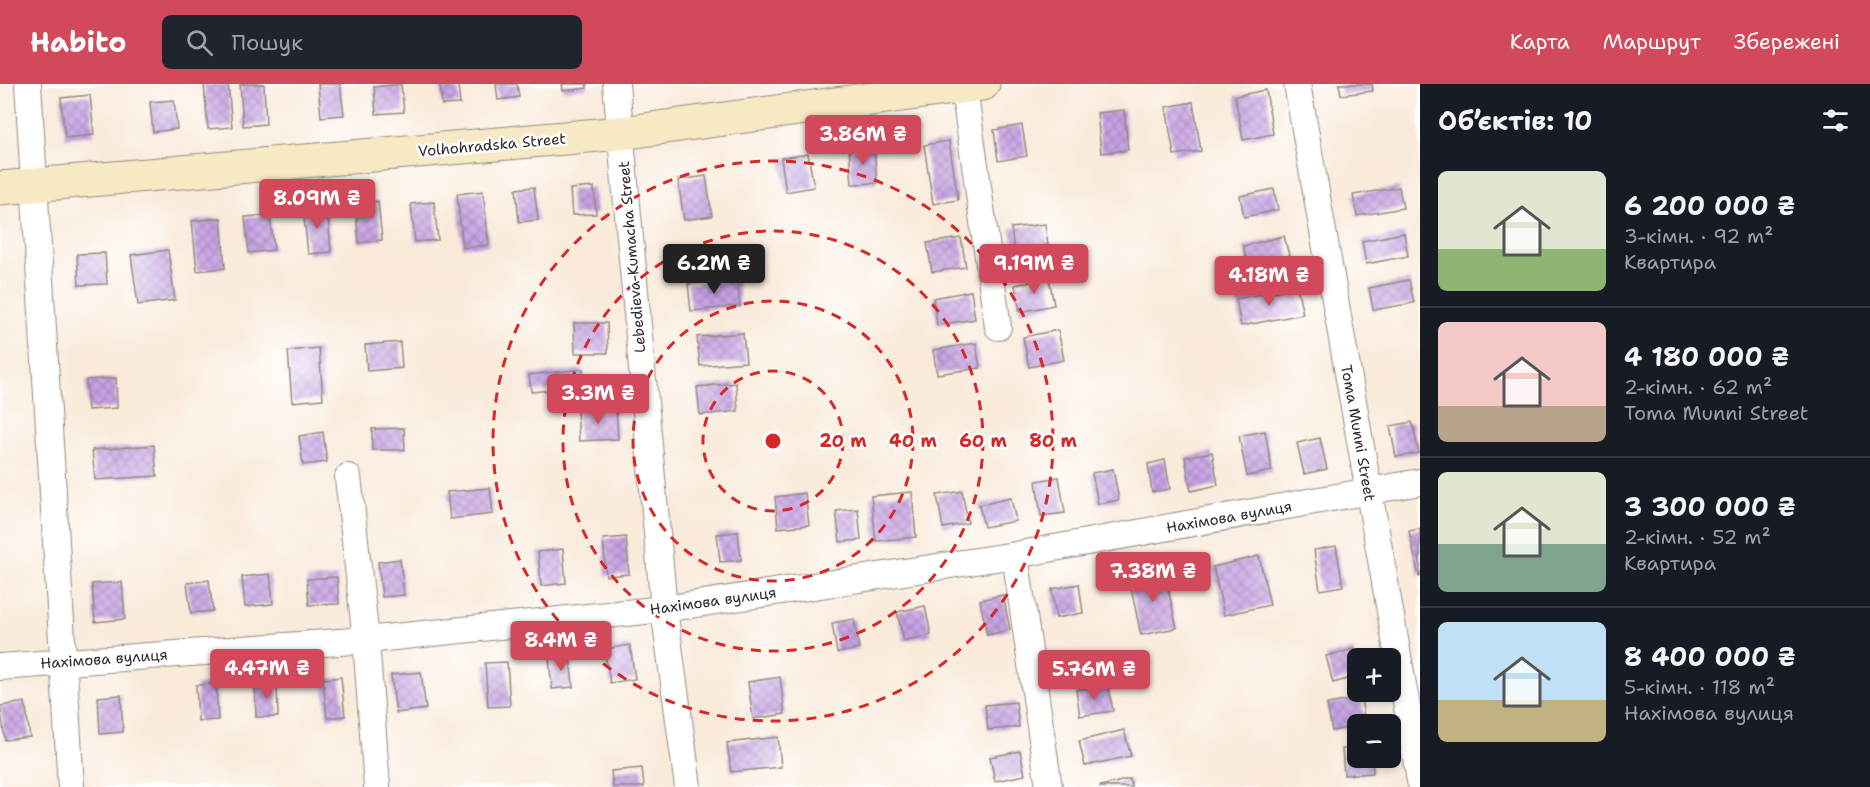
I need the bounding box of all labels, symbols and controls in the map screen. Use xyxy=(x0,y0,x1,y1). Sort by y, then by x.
search box xyxy=(162,15,582,69)
text: Habito xyxy=(30,23,126,61)
icon: search xyxy=(183,26,216,59)
text: Пошук xyxy=(231,28,303,57)
text: Карта xyxy=(1510,28,1570,56)
text: Маршрут xyxy=(1603,28,1701,56)
text: Збережені xyxy=(1734,28,1840,56)
text: Об’єктів: 10 xyxy=(1438,103,1592,138)
icon: filters xyxy=(1819,104,1852,137)
pin: 3.86M ₴ xyxy=(808,115,918,166)
text: 3.86M ₴ xyxy=(819,121,907,147)
street label: Volhohradska Street xyxy=(417,129,567,161)
street label: Lebedieva-Kumacha Street xyxy=(614,160,650,354)
pin: 8.09M ₴ xyxy=(262,179,372,230)
text: 8.09M ₴ xyxy=(273,185,361,211)
text: 6 200 000 ₴ xyxy=(1624,188,1795,223)
icon: home xyxy=(1486,195,1558,267)
text: 3-кімн. · 92 m² xyxy=(1624,223,1774,249)
pin: 6.2M ₴ xyxy=(665,244,763,295)
pin: 9.19M ₴ xyxy=(979,244,1089,295)
text: Квартира xyxy=(1624,249,1716,275)
text: 6.2M ₴ xyxy=(677,250,751,276)
text: 9.19M ₴ xyxy=(993,250,1075,276)
pin: 4.18M ₴ xyxy=(1214,256,1324,307)
text: 4.18M ₴ xyxy=(1229,262,1309,288)
text: 4 180 000 ₴ xyxy=(1624,339,1789,374)
icon: home xyxy=(1486,346,1558,418)
street label: Toma Munni Street xyxy=(1336,363,1380,503)
pin: 3.3M ₴ xyxy=(549,374,647,425)
text: 2-кімн. · 62 m² xyxy=(1624,374,1772,400)
text: 3.3M ₴ xyxy=(561,380,635,406)
text: Toma Munni Street xyxy=(1624,400,1809,426)
text: 20 m xyxy=(819,429,867,453)
text: 40 m xyxy=(889,429,937,453)
text: 60 m xyxy=(959,429,1007,453)
text: 80 m xyxy=(1029,429,1077,453)
centre of rings xyxy=(763,431,783,451)
text: 3 300 000 ₴ xyxy=(1624,489,1796,524)
street label: Нахімова вулиця xyxy=(1165,496,1293,538)
icon: home xyxy=(1486,496,1558,568)
text: 2-кімн. · 52 m² xyxy=(1624,524,1771,550)
text: Квартира xyxy=(1624,550,1716,576)
pin: 7.38M ₴ xyxy=(1098,552,1208,603)
text: 7.38M ₴ xyxy=(1110,558,1196,584)
street label: Нахімова вулиця xyxy=(649,582,777,620)
pin: 8.4M ₴ xyxy=(512,621,610,672)
text: 8.4M ₴ xyxy=(525,627,597,653)
text: 8 400 000 ₴ xyxy=(1624,639,1796,674)
street label: Нахімова вулиця xyxy=(40,645,168,673)
icon: home xyxy=(1486,646,1558,718)
map controls xyxy=(1347,648,1401,768)
button: + xyxy=(1347,648,1401,702)
pin: 4.47M ₴ xyxy=(212,649,322,700)
pin: 5.76M ₴ xyxy=(1039,650,1149,701)
text: 4.47M ₴ xyxy=(224,655,310,681)
text: 5.76M ₴ xyxy=(1052,656,1136,682)
text: 5-кімн. · 118 m² xyxy=(1624,674,1775,700)
text: Нахімова вулиця xyxy=(1624,700,1794,726)
button: − xyxy=(1347,714,1401,768)

